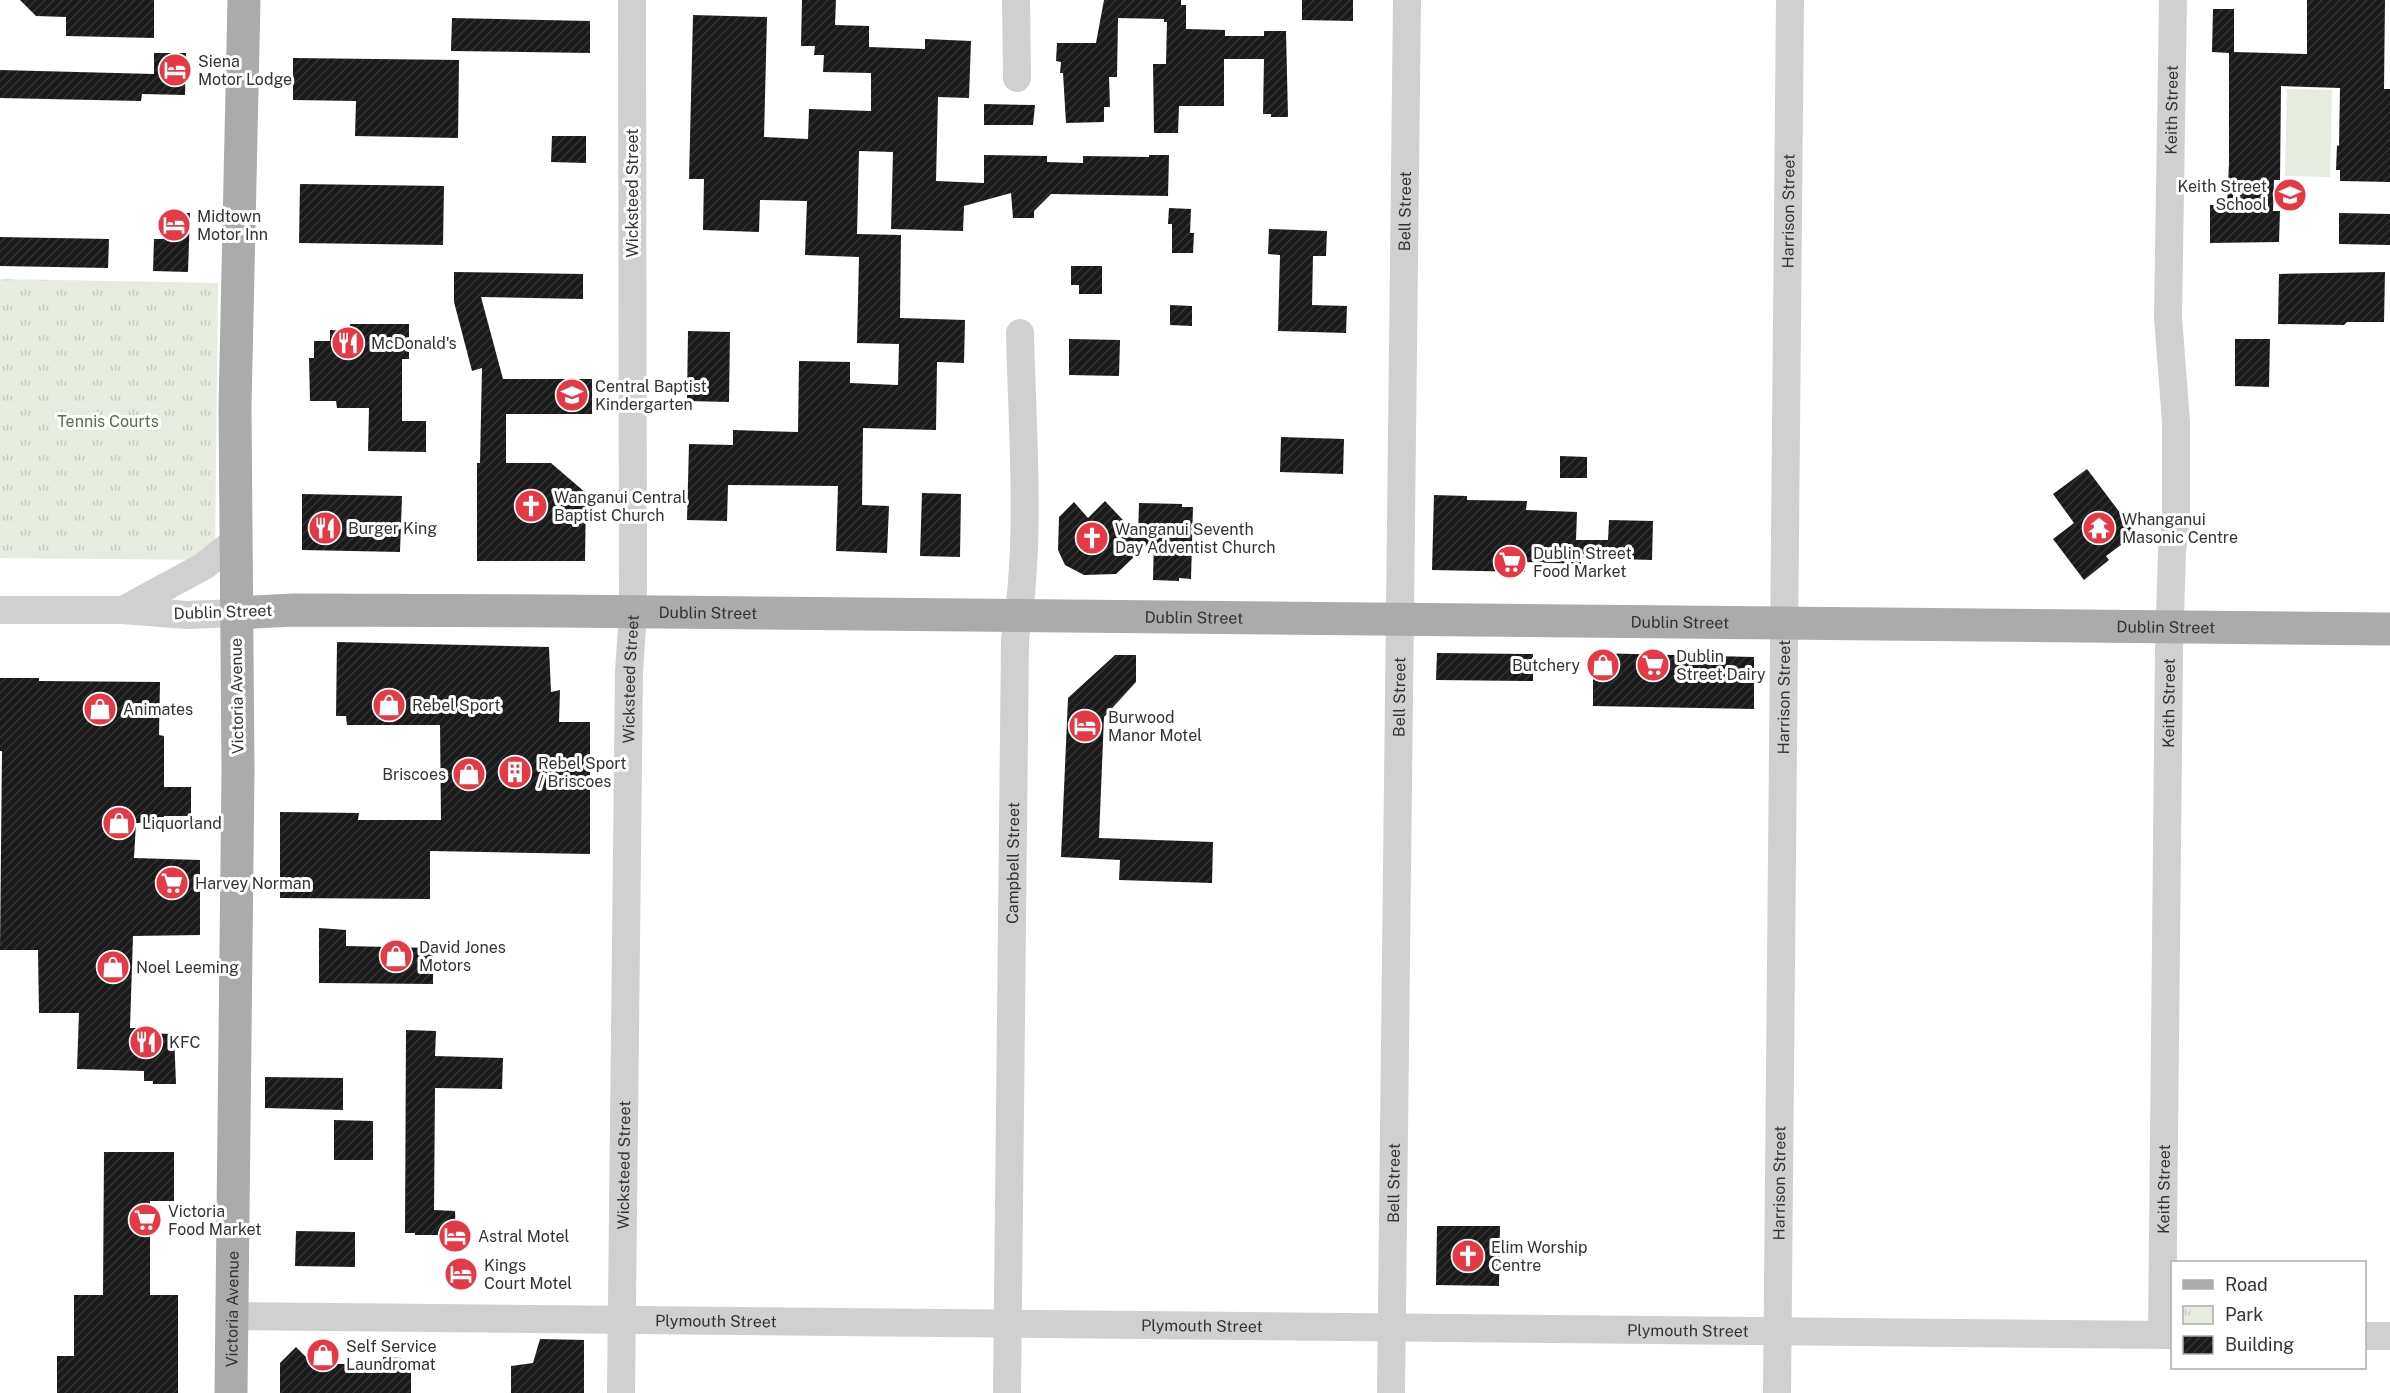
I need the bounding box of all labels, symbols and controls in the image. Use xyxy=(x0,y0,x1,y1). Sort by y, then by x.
hotel icon: Siena Motor Lodge xyxy=(157,52,193,88)
place label: Siena Motor Lodge xyxy=(198,52,292,89)
street label: Keith Street xyxy=(2161,65,2181,155)
street label: Wicksteed Street xyxy=(623,129,642,257)
street label: Harrison Street xyxy=(1778,154,1798,268)
street label: Bell Street xyxy=(1395,171,1415,251)
place label: Keith Street School xyxy=(2177,177,2267,214)
school or university icon: Keith Street School xyxy=(2272,177,2308,213)
hotel icon: Midtown Motor Inn xyxy=(156,207,192,243)
place label: Midtown Motor Inn xyxy=(197,207,268,244)
restaurant icon: McDonald's xyxy=(330,325,366,361)
place label: McDonald's xyxy=(371,334,457,353)
school or university icon: Central Baptist Kindergarten xyxy=(554,377,590,413)
place label: Central Baptist Kindergarten xyxy=(595,377,707,414)
park label: Tennis Courts xyxy=(57,412,159,431)
church icon: Wanganui Central Baptist Church xyxy=(513,488,549,524)
place label: Wanganui Central Baptist Church xyxy=(554,488,687,525)
restaurant icon: Burger King xyxy=(307,510,343,546)
temple icon: Whanganui Masonic Centre xyxy=(2081,510,2117,546)
place label: Whanganui Masonic Centre xyxy=(2122,510,2238,547)
place label: Burger King xyxy=(348,519,437,538)
church icon: Wanganui Seventh Day Adventist Church xyxy=(1074,520,1110,556)
place label: Wanganui Seventh Day Adventist Church xyxy=(1115,520,1275,557)
supermarket icon: Dublin Street Food Market xyxy=(1492,544,1528,580)
place label: Dublin Street Food Market xyxy=(1533,544,1632,581)
street label: Dublin Street xyxy=(173,601,273,623)
street label: Dublin Street xyxy=(658,603,757,622)
street label: Dublin Street xyxy=(1144,607,1243,627)
street label: Dublin Street xyxy=(1630,612,1729,632)
street label: Wicksteed Street xyxy=(619,614,642,744)
street label: Dublin Street xyxy=(2116,617,2215,637)
street label: Victoria Avenue xyxy=(226,638,248,754)
street label: Harrison Street xyxy=(1773,640,1794,754)
shop icon: Butchery xyxy=(1585,647,1621,683)
supermarket icon: Dublin Street Dairy xyxy=(1635,647,1671,683)
place label: Dublin Street Dairy xyxy=(1676,647,1766,684)
place label: Butchery xyxy=(1512,656,1580,675)
street label: Bell Street xyxy=(1389,657,1409,737)
street label: Keith Street xyxy=(2159,658,2178,748)
shop icon: Rebel Sport xyxy=(371,687,407,723)
shop icon: Animates xyxy=(82,691,118,727)
place label: Rebel Sport xyxy=(412,696,501,715)
place label: Animates xyxy=(123,700,193,719)
hotel icon: Burwood Manor Motel xyxy=(1067,708,1103,744)
place label: Burwood Manor Motel xyxy=(1108,708,1202,745)
building icon: Rebel Sport / Briscoes xyxy=(497,754,533,790)
place label: Rebel Sport / Briscoes xyxy=(538,754,627,791)
shop icon: Briscoes xyxy=(451,756,487,792)
place label: Briscoes xyxy=(382,765,446,784)
street label: Campbell Street xyxy=(1002,802,1023,924)
shop icon: Liquorland xyxy=(101,805,137,841)
place label: Liquorland xyxy=(142,814,222,833)
supermarket icon: Harvey Norman xyxy=(154,865,190,901)
place label: Harvey Norman xyxy=(195,874,311,893)
shop icon: David Jones Motors xyxy=(378,938,414,974)
place label: David Jones Motors xyxy=(419,938,506,975)
shop icon: Noel Leeming xyxy=(95,949,131,985)
place label: Noel Leeming xyxy=(136,958,239,977)
restaurant icon: KFC xyxy=(128,1024,164,1060)
place label: KFC xyxy=(169,1033,200,1052)
street label: Wicksteed Street xyxy=(613,1100,634,1230)
street label: Harrison Street xyxy=(1769,1126,1789,1240)
street label: Bell Street xyxy=(1383,1143,1403,1223)
street label: Keith Street xyxy=(2154,1144,2173,1234)
supermarket icon: Victoria Food Market xyxy=(127,1202,163,1238)
place label: Victoria Food Market xyxy=(168,1202,262,1239)
hotel icon: Astral Motel xyxy=(437,1218,473,1254)
place label: Astral Motel xyxy=(478,1227,570,1246)
church icon: Elim Worship Centre xyxy=(1450,1238,1486,1274)
place label: Elim Worship Centre xyxy=(1491,1238,1588,1275)
street label: Victoria Avenue xyxy=(222,1251,242,1367)
hotel icon: Kings Court Motel xyxy=(443,1256,479,1292)
place label: Kings Court Motel xyxy=(484,1256,572,1293)
legend xyxy=(2171,1261,2366,1369)
text: Road xyxy=(2225,1274,2268,1295)
text: Park xyxy=(2225,1304,2263,1325)
street label: Plymouth Street xyxy=(655,1311,777,1331)
street label: Plymouth Street xyxy=(1141,1315,1263,1336)
street label: Plymouth Street xyxy=(1627,1320,1749,1340)
text: Building xyxy=(2225,1334,2294,1355)
shop icon: Self Service Laundromat xyxy=(305,1337,341,1373)
place label: Self Service Laundromat xyxy=(346,1337,436,1374)

